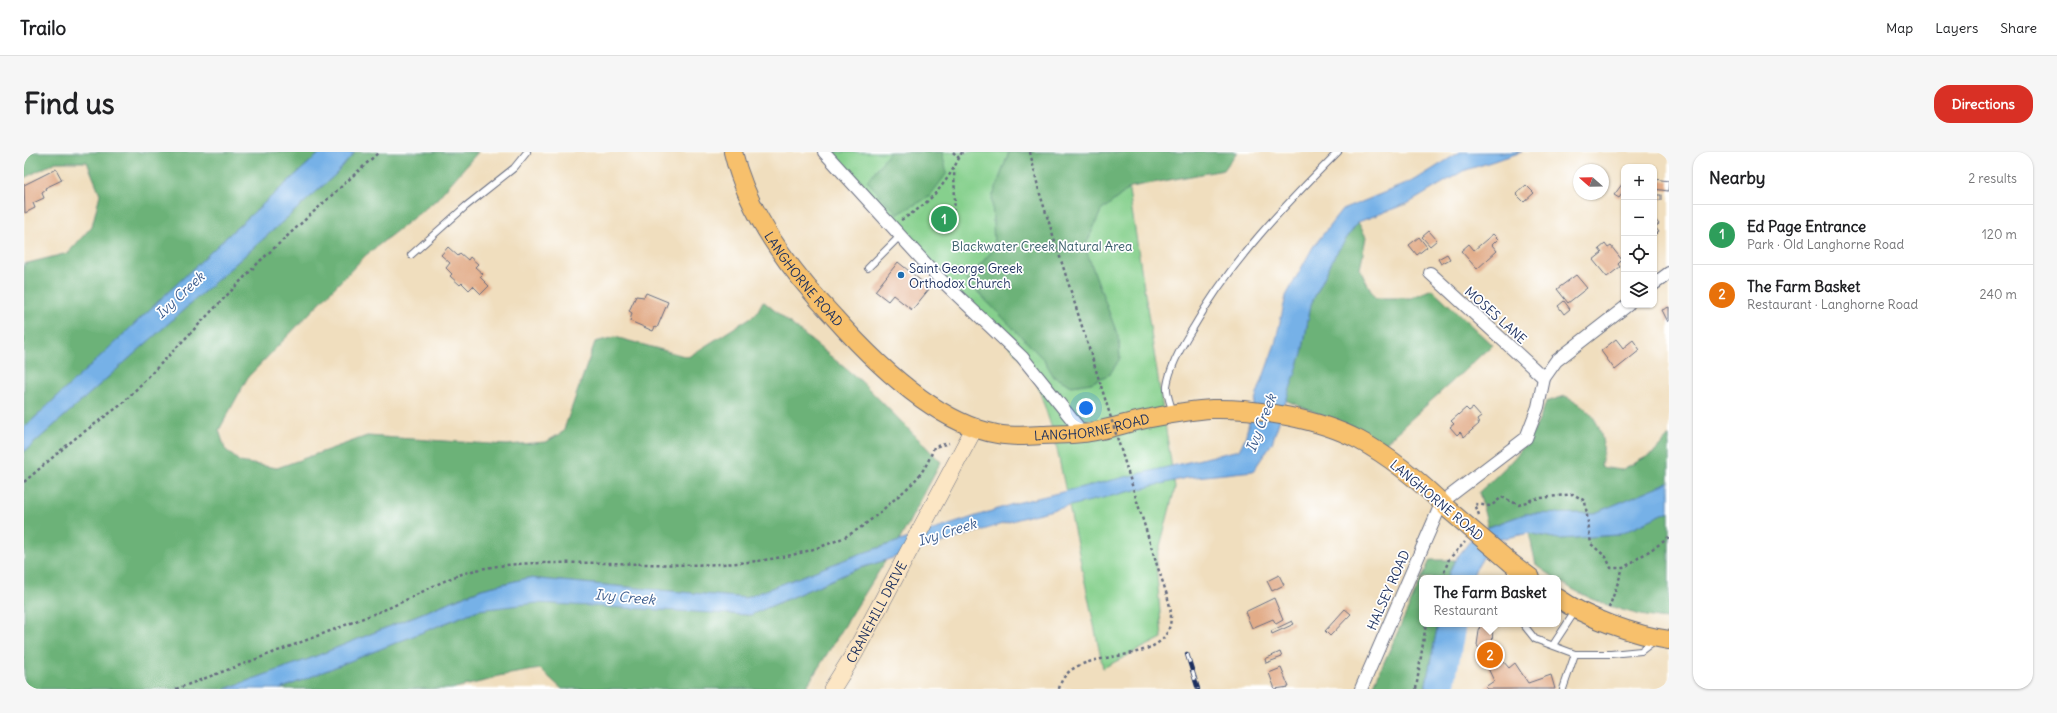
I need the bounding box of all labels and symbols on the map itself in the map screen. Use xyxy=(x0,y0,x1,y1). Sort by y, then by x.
north arrow xyxy=(1573,164,1609,200)
pin: 1 xyxy=(931,204,957,234)
street label: LANGHORNE ROAD xyxy=(760,229,846,330)
park label: Blackwater Creek Natural Area xyxy=(952,238,1133,255)
place label: Saint George Greek Orthodox Church xyxy=(909,260,1023,292)
water label: Ivy Creek xyxy=(152,267,209,322)
marker: Saint George Greek Orthodox Church xyxy=(896,270,906,280)
street label: MOSES LANE xyxy=(1461,283,1531,348)
water label: Ivy Creek xyxy=(1242,391,1281,454)
your location xyxy=(1076,398,1096,418)
street label: LANGHORNE ROAD xyxy=(1033,410,1151,445)
street label: LANGHORNE ROAD xyxy=(1386,456,1487,545)
water label: Ivy Creek xyxy=(916,514,979,550)
street label: HALSEY ROAD xyxy=(1363,548,1414,633)
street label: CRANEHILL DRIVE xyxy=(843,558,911,666)
water label: Ivy Creek xyxy=(594,585,657,609)
pin: 2 xyxy=(1477,640,1503,670)

